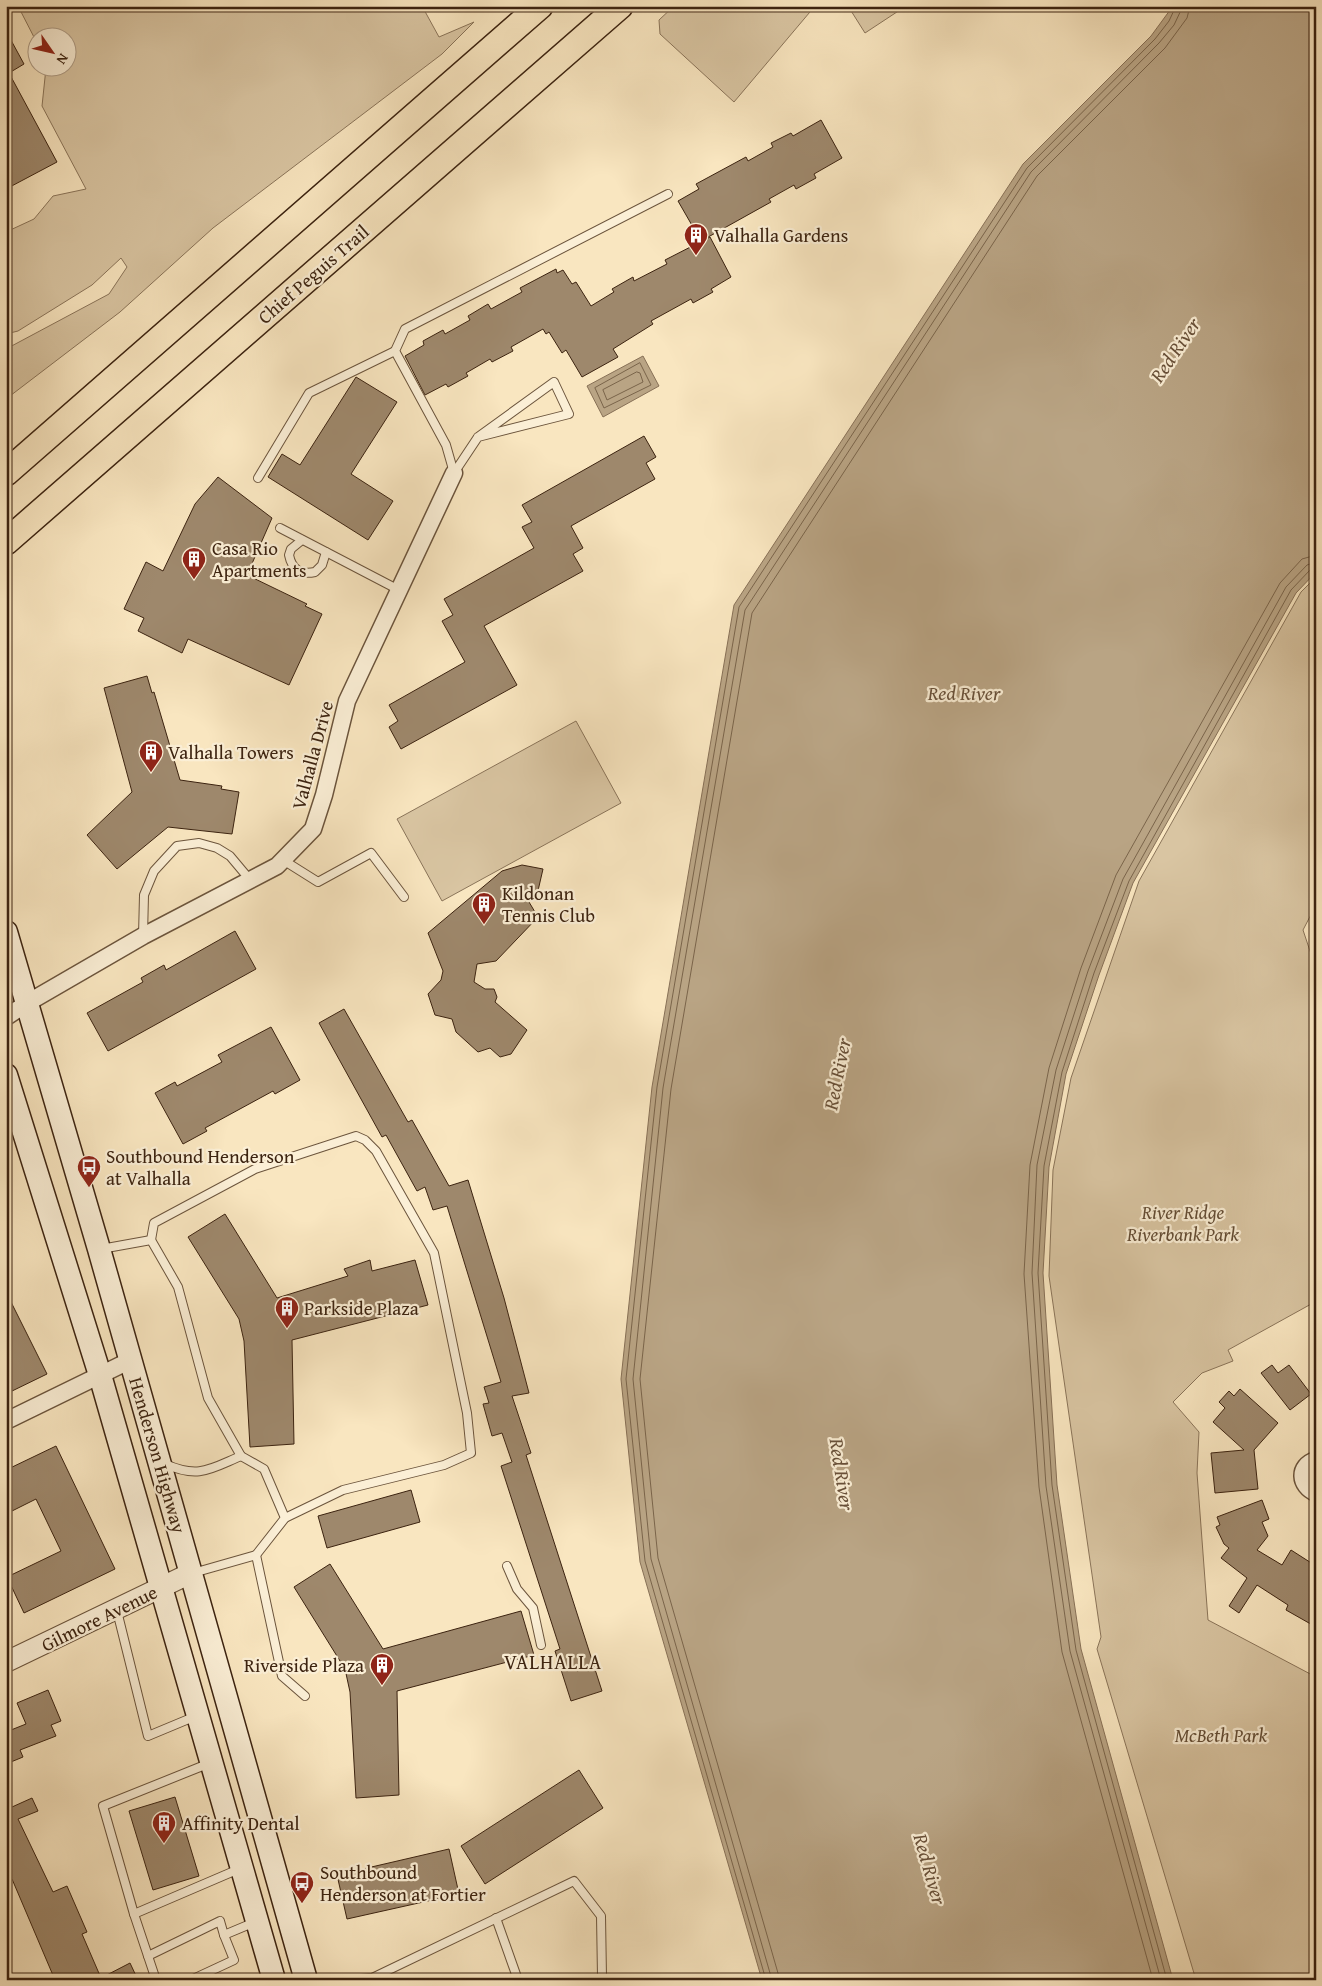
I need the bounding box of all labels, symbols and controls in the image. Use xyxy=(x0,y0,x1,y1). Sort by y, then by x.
north arrow xyxy=(28,28,78,78)
text: N xyxy=(52,50,74,69)
street label: Chief Peguis Trail xyxy=(251,218,375,330)
place label: Valhalla Gardens xyxy=(714,221,848,249)
building icon: Valhalla Gardens xyxy=(683,222,709,256)
water label: Red River xyxy=(1142,311,1207,389)
place label: Casa Rio Apartments xyxy=(212,534,307,584)
building icon: Casa Rio Apartments xyxy=(181,546,207,580)
water label: Red River xyxy=(927,678,1001,707)
street label: Valhalla Drive xyxy=(284,697,340,813)
place label: Valhalla Towers xyxy=(168,738,294,766)
building icon: Valhalla Towers xyxy=(138,739,164,773)
place label: Kildonan Tennis Club xyxy=(502,879,595,929)
building icon: Kildonan Tennis Club xyxy=(471,891,497,925)
water label: Red River xyxy=(815,1035,858,1113)
place label: Southbound Henderson at Valhalla xyxy=(106,1142,295,1192)
bus stop icon: Southbound Henderson at Valhalla xyxy=(76,1154,102,1188)
park label: River Ridge Riverbank Park xyxy=(1126,1198,1239,1248)
place label: Parkside Plaza xyxy=(304,1294,419,1322)
building icon: Parkside Plaza xyxy=(274,1295,300,1329)
street label: Henderson Highway xyxy=(122,1374,194,1537)
water label: Red River xyxy=(822,1435,863,1513)
street label: Gilmore Avenue xyxy=(36,1578,162,1658)
district label: VALHALLA xyxy=(504,1647,602,1676)
place label: Riverside Plaza xyxy=(244,1651,364,1679)
building icon: Riverside Plaza xyxy=(369,1652,395,1686)
park label: McBeth Park xyxy=(1175,1721,1268,1749)
place label: Affinity Dental xyxy=(182,1809,300,1837)
building icon: Affinity Dental xyxy=(151,1810,177,1844)
water label: Red River xyxy=(906,1829,955,1908)
place label: Southbound Henderson at Fortier xyxy=(320,1858,486,1908)
bus stop icon: Southbound Henderson at Fortier xyxy=(289,1870,315,1904)

